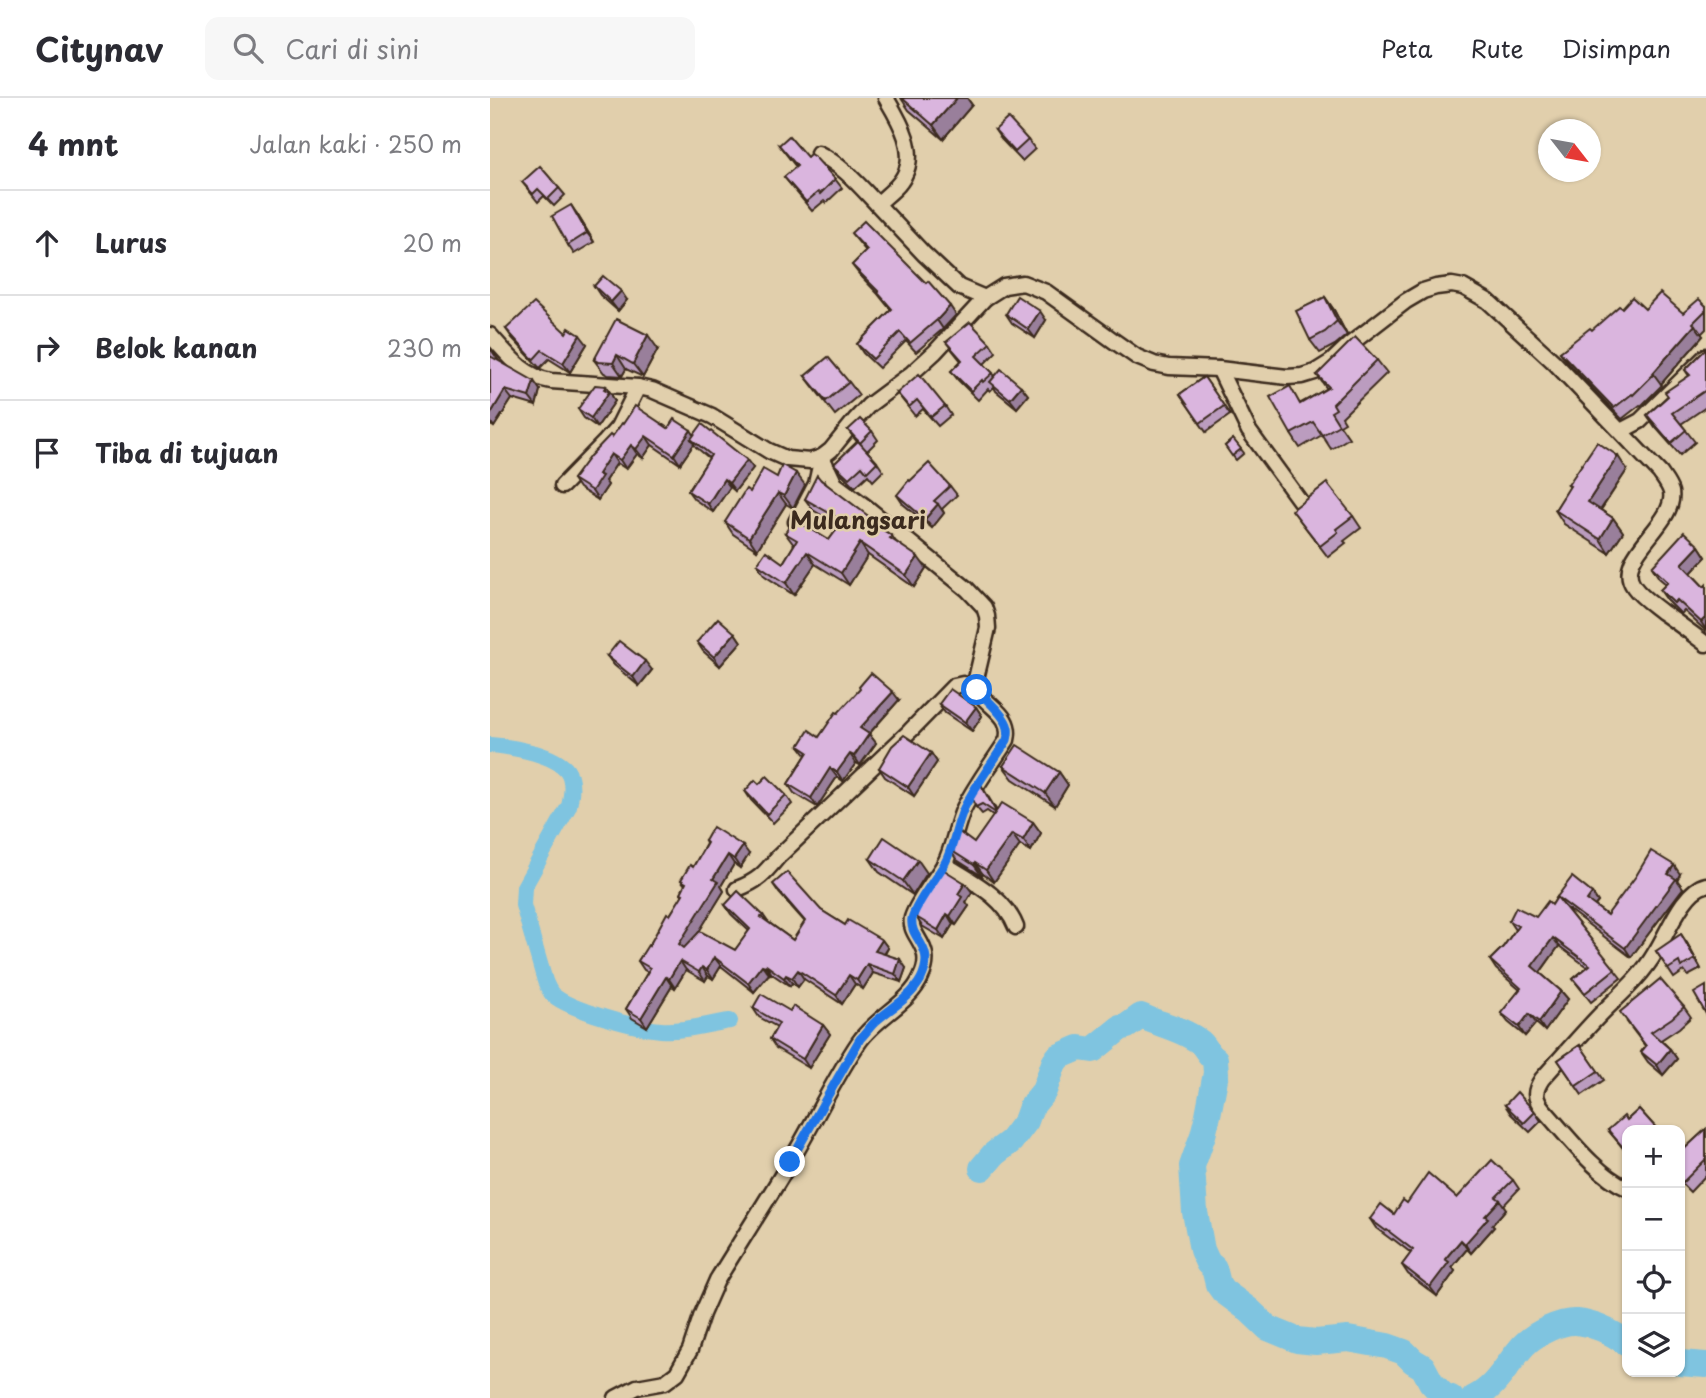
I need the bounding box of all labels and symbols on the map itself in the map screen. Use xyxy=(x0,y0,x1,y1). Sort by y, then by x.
north arrow xyxy=(1538,119,1601,182)
district label: Mulangsari xyxy=(790,501,926,537)
route start xyxy=(961,674,992,705)
route end xyxy=(774,1146,805,1177)

